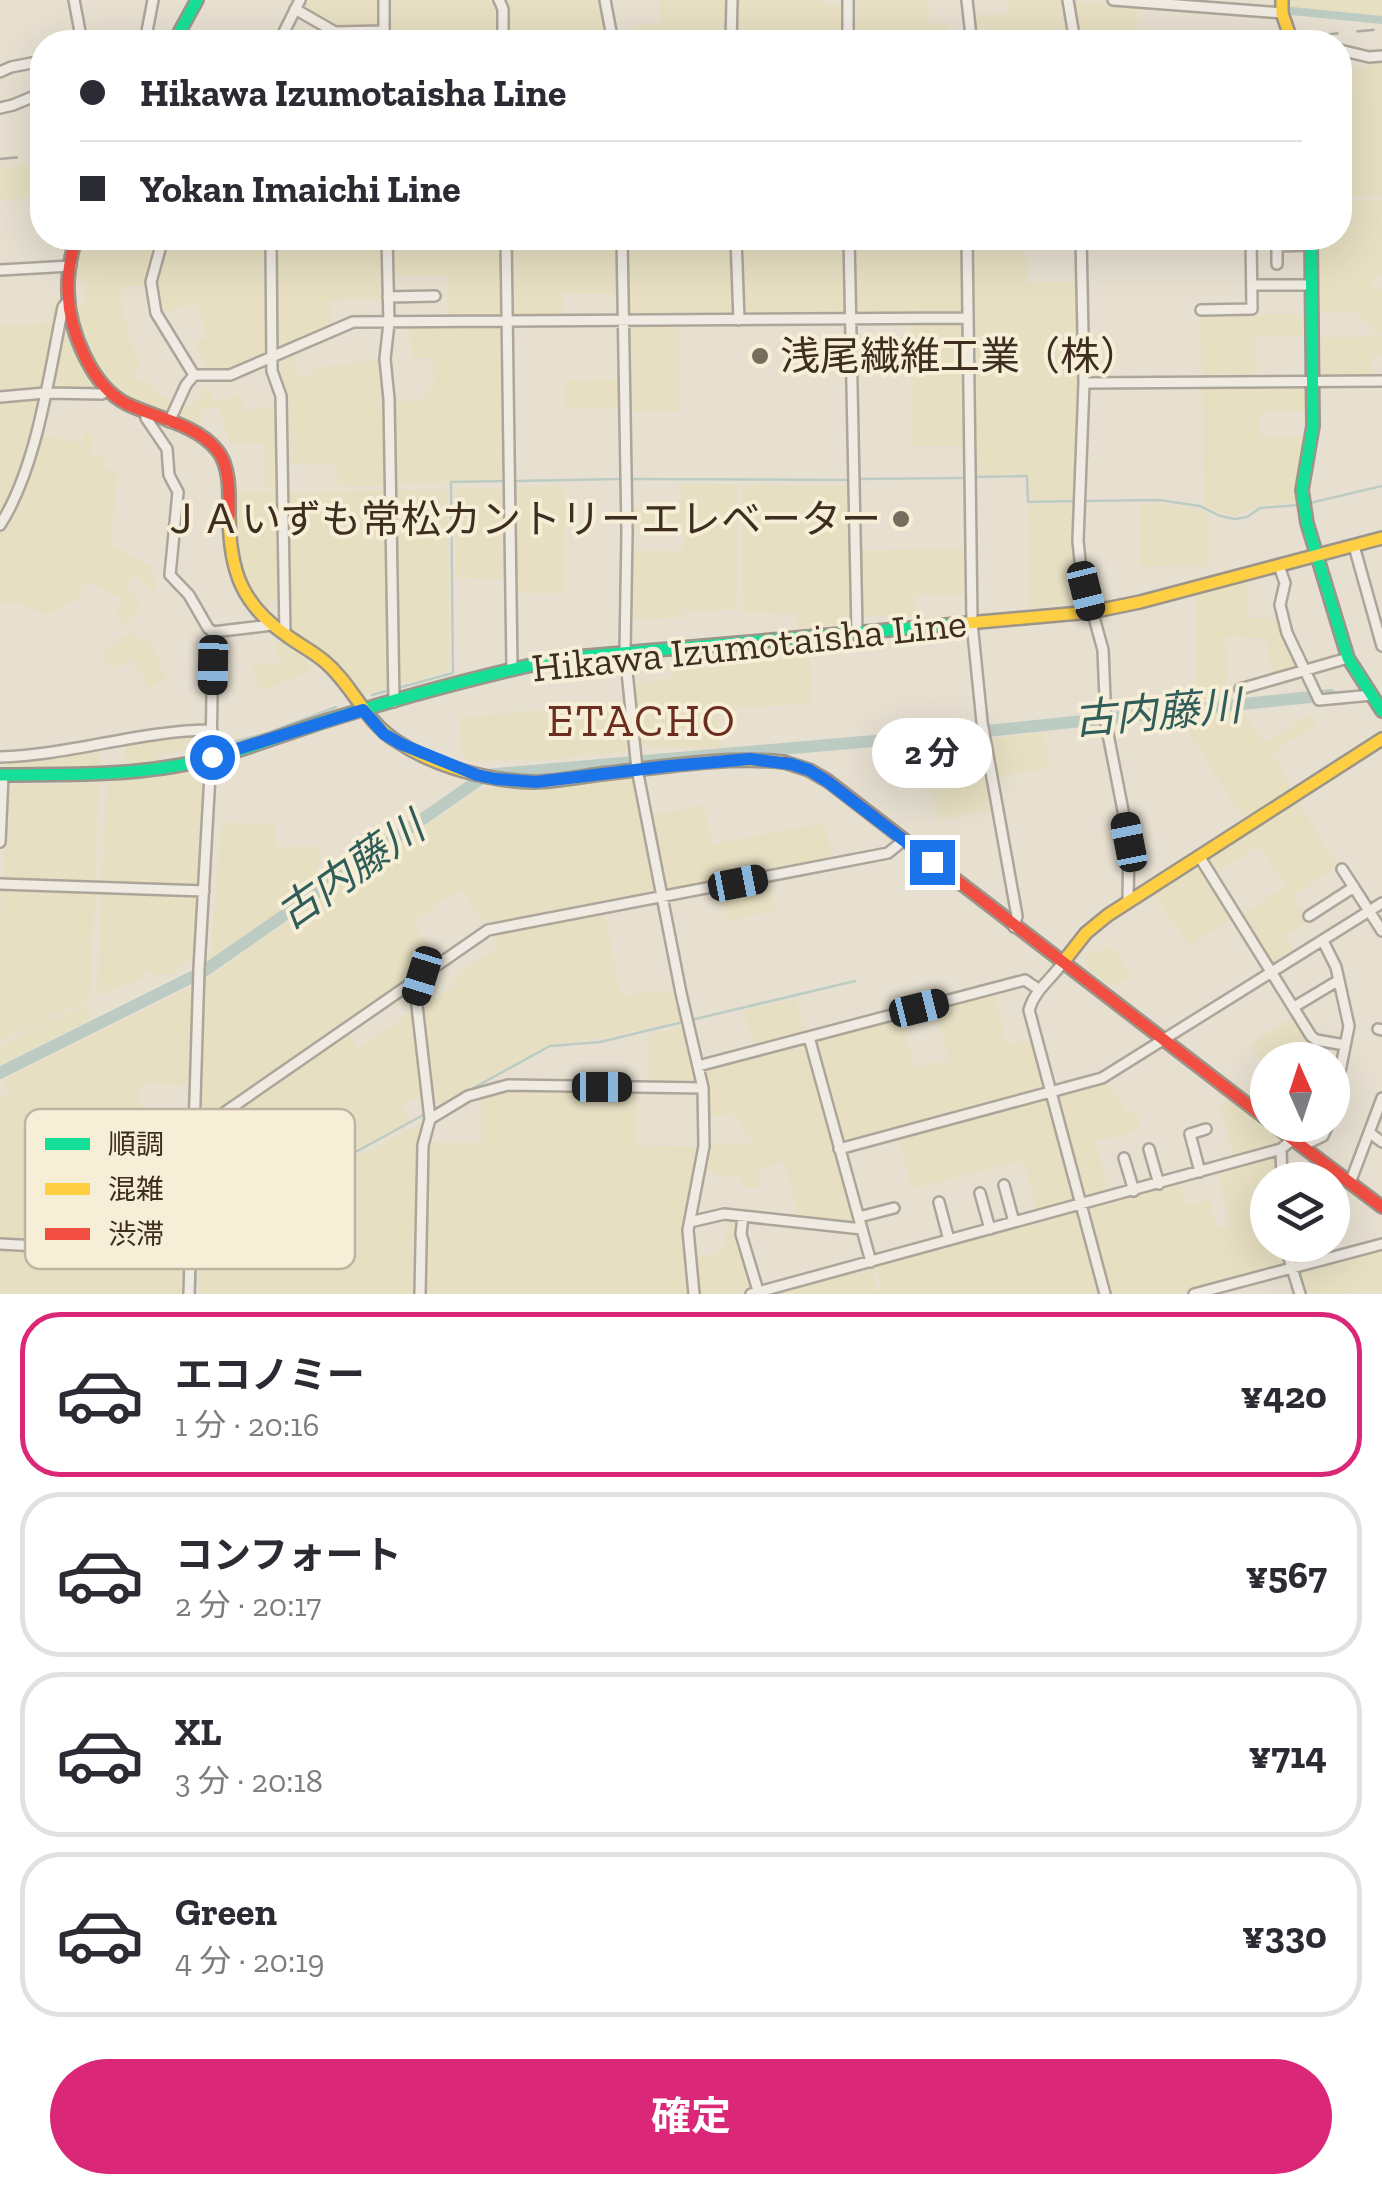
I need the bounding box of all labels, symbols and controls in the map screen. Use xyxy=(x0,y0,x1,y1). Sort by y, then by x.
text: Hikawa Izumotaisha Line xyxy=(140,70,566,116)
text: Yokan Imaichi Line xyxy=(140,166,461,212)
place label: 浅尾繊維工業（株） xyxy=(780,332,1140,380)
marker: 浅尾繊維工業（株） xyxy=(749,345,771,367)
place label: ＪＡいずも常松カントリーエレベーター xyxy=(161,495,881,543)
marker: ＪＡいずも常松カントリーエレベーター xyxy=(890,508,912,530)
car xyxy=(1064,558,1108,624)
street label: Hikawa Izumotaisha Line xyxy=(529,598,969,692)
car xyxy=(197,635,229,695)
water label: 古内藤川 xyxy=(1071,679,1247,745)
district label: ETACHO xyxy=(547,694,737,748)
callout: 2 分 xyxy=(872,717,992,787)
text: 2 分 xyxy=(904,734,960,772)
route start xyxy=(190,735,235,780)
water label: 古内藤川 xyxy=(267,799,437,939)
car xyxy=(1109,810,1149,874)
route end xyxy=(910,840,955,885)
car xyxy=(706,863,770,903)
car xyxy=(399,943,445,1009)
car xyxy=(886,986,952,1030)
north arrow xyxy=(1250,1042,1350,1142)
map controls xyxy=(1250,1042,1350,1262)
car xyxy=(572,1072,632,1102)
legend xyxy=(25,1109,355,1269)
text: 順調 xyxy=(108,1128,164,1161)
button: layers xyxy=(1250,1162,1350,1262)
text: 混雑 xyxy=(108,1173,164,1206)
text: 渋滞 xyxy=(108,1218,164,1251)
icon: car xyxy=(55,1350,145,1440)
text: エコノミー xyxy=(175,1352,365,1398)
text: ¥420 xyxy=(1240,1372,1327,1418)
text: 1 分 · 20:16 xyxy=(175,1406,320,1444)
icon: car xyxy=(55,1530,145,1620)
text: コンフォート xyxy=(175,1532,402,1578)
text: ¥567 xyxy=(1245,1552,1327,1598)
text: 2 分 · 20:17 xyxy=(175,1586,321,1624)
text: XL xyxy=(175,1709,222,1755)
icon: car xyxy=(55,1710,145,1800)
text: ¥714 xyxy=(1249,1732,1327,1778)
text: 3 分 · 20:18 xyxy=(175,1762,323,1800)
text: Green xyxy=(175,1889,277,1935)
icon: car xyxy=(55,1890,145,1980)
text: ¥330 xyxy=(1242,1912,1327,1958)
text: 4 分 · 20:19 xyxy=(175,1942,324,1980)
button: 確定 xyxy=(50,2059,1332,2174)

